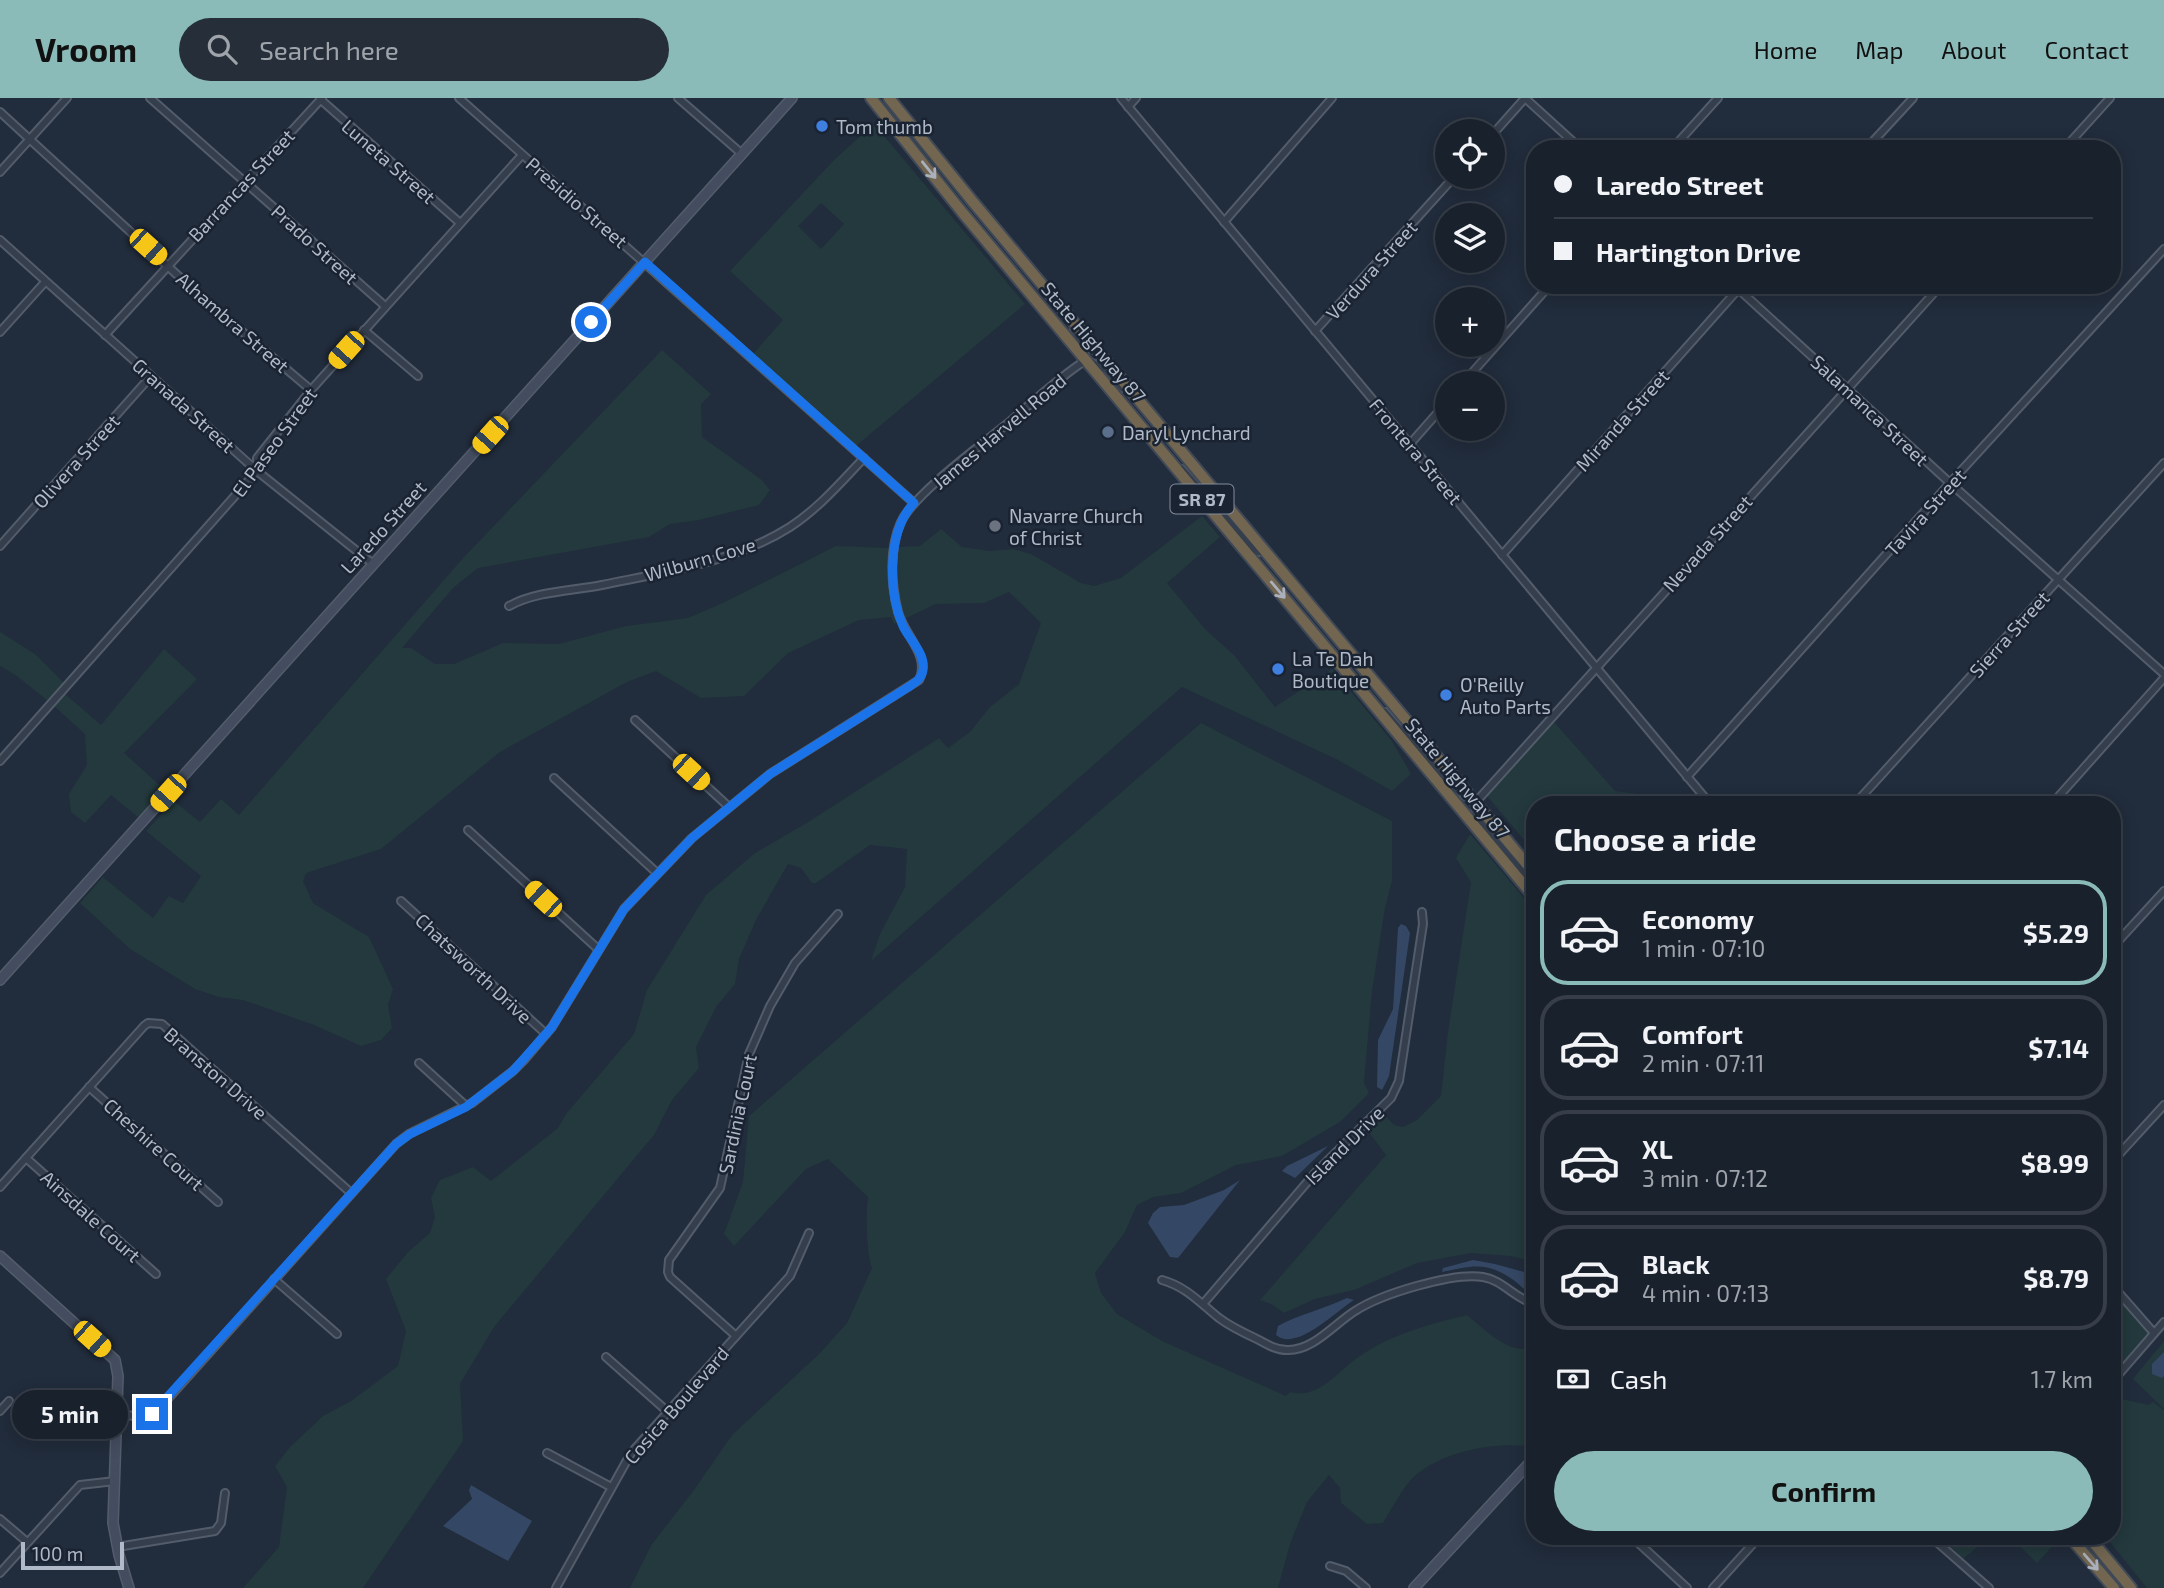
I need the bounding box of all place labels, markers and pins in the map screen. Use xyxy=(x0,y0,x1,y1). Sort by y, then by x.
place label: Tom thumb xyxy=(836,115,933,138)
marker: Tom thumb xyxy=(814,118,830,134)
place label: Daryl Lynchard xyxy=(1122,421,1251,444)
marker: Daryl Lynchard xyxy=(1100,424,1116,440)
place label: Navarre Church of Christ xyxy=(1009,504,1143,549)
marker: Navarre Church of Christ xyxy=(987,518,1003,534)
place label: La Te Dah Boutique xyxy=(1292,647,1373,692)
marker: La Te Dah Boutique xyxy=(1270,661,1286,677)
place label: O'Reilly Auto Parts xyxy=(1460,673,1551,718)
marker: O'Reilly Auto Parts xyxy=(1438,687,1454,703)

